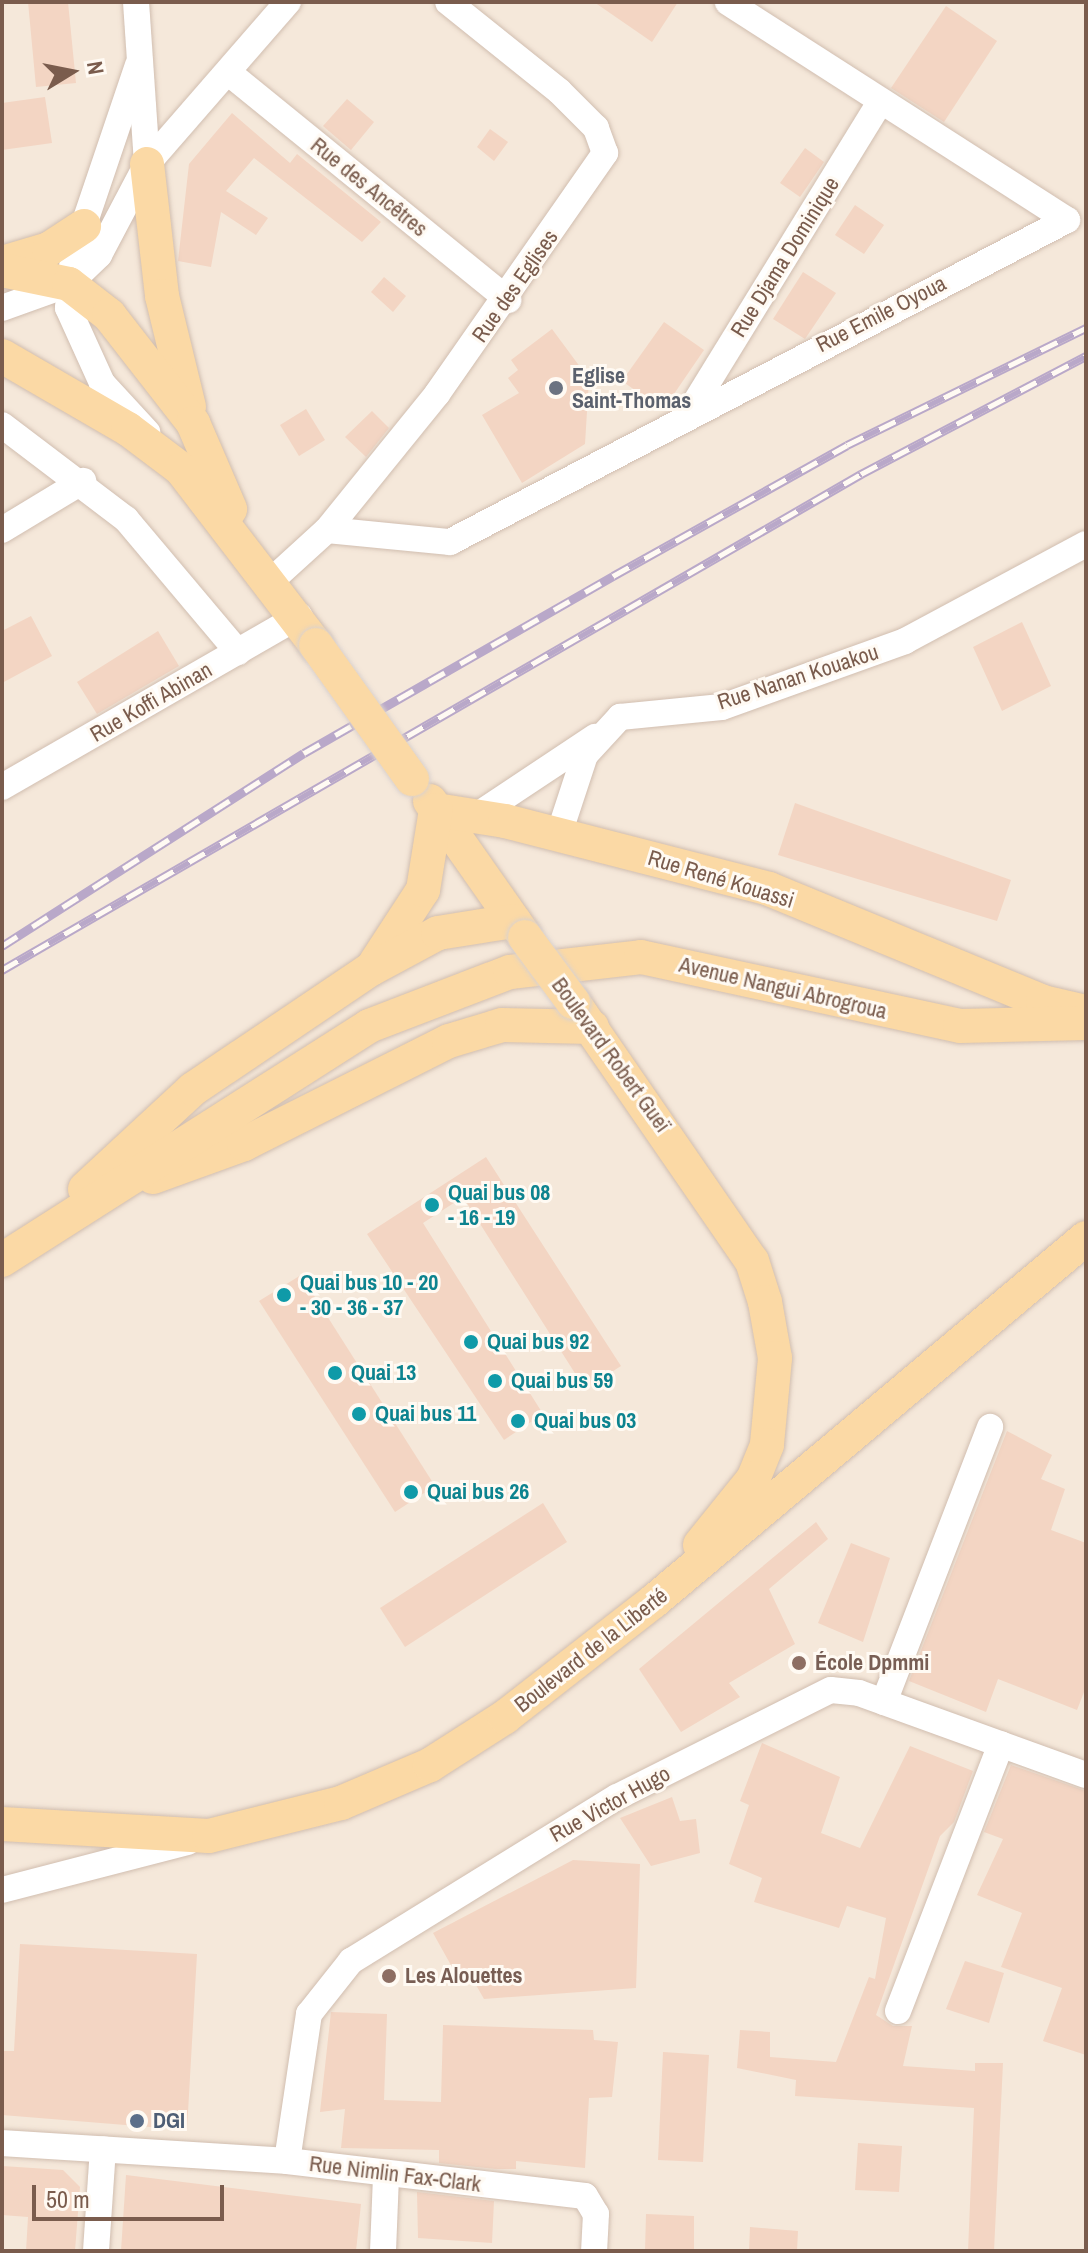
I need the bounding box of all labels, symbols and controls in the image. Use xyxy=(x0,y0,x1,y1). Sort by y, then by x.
north arrow xyxy=(32,32,112,112)
text: N xyxy=(80,59,112,77)
street label: Rue des Ancêtres xyxy=(305,132,433,242)
street label: Rue Djama Dominique xyxy=(725,172,845,342)
street label: Rue des Eglises xyxy=(467,225,563,347)
street label: Rue Emile Oyoua xyxy=(812,270,950,358)
place label: Eglise Saint-Thomas xyxy=(572,362,691,414)
marker: Eglise Saint-Thomas xyxy=(547,379,565,397)
street label: Rue Nanan Kouakou xyxy=(714,639,882,715)
street label: Rue Koffi Abinan xyxy=(85,656,217,748)
street label: Rue René Kouassi xyxy=(645,844,797,914)
street label: Avenue Nangui Abrogroua xyxy=(676,951,890,1025)
street label: Boulevard Robert Gueï xyxy=(546,973,676,1137)
place label: Quai bus 08 - 16 - 19 xyxy=(448,1179,550,1230)
marker: Quai bus 08 - 16 - 19 xyxy=(423,1196,441,1214)
place label: Quai bus 10 - 20 - 30 - 36 - 37 xyxy=(300,1269,438,1320)
marker: Quai bus 10 - 20 - 30 - 36 - 37 xyxy=(275,1286,293,1304)
place label: Quai bus 92 xyxy=(487,1329,589,1355)
marker: Quai bus 92 xyxy=(462,1333,480,1351)
place label: Quai 13 xyxy=(351,1360,416,1386)
marker: Quai 13 xyxy=(326,1364,344,1382)
place label: Quai bus 59 xyxy=(511,1368,613,1394)
marker: Quai bus 59 xyxy=(486,1372,504,1390)
place label: Quai bus 11 xyxy=(375,1401,476,1427)
marker: Quai bus 11 xyxy=(350,1405,368,1423)
place label: Quai bus 03 xyxy=(534,1408,636,1434)
marker: Quai bus 03 xyxy=(509,1412,527,1430)
place label: Quai bus 26 xyxy=(427,1479,529,1505)
marker: Quai bus 26 xyxy=(402,1483,420,1501)
street label: Boulevard de la Liberté xyxy=(509,1582,673,1718)
place label: École Dpmmi xyxy=(815,1650,929,1676)
marker: École Dpmmi xyxy=(790,1654,808,1672)
street label: Rue Victor Hugo xyxy=(545,1760,675,1848)
place label: Les Alouettes xyxy=(405,1963,523,1989)
marker: Les Alouettes xyxy=(380,1967,398,1985)
place label: DGI xyxy=(153,2108,185,2134)
marker: DGI xyxy=(128,2112,146,2130)
street label: Rue Nimlin Fax-Clark xyxy=(308,2150,482,2198)
scale bar xyxy=(36,2169,228,2219)
text: 50 m xyxy=(46,2183,90,2215)

